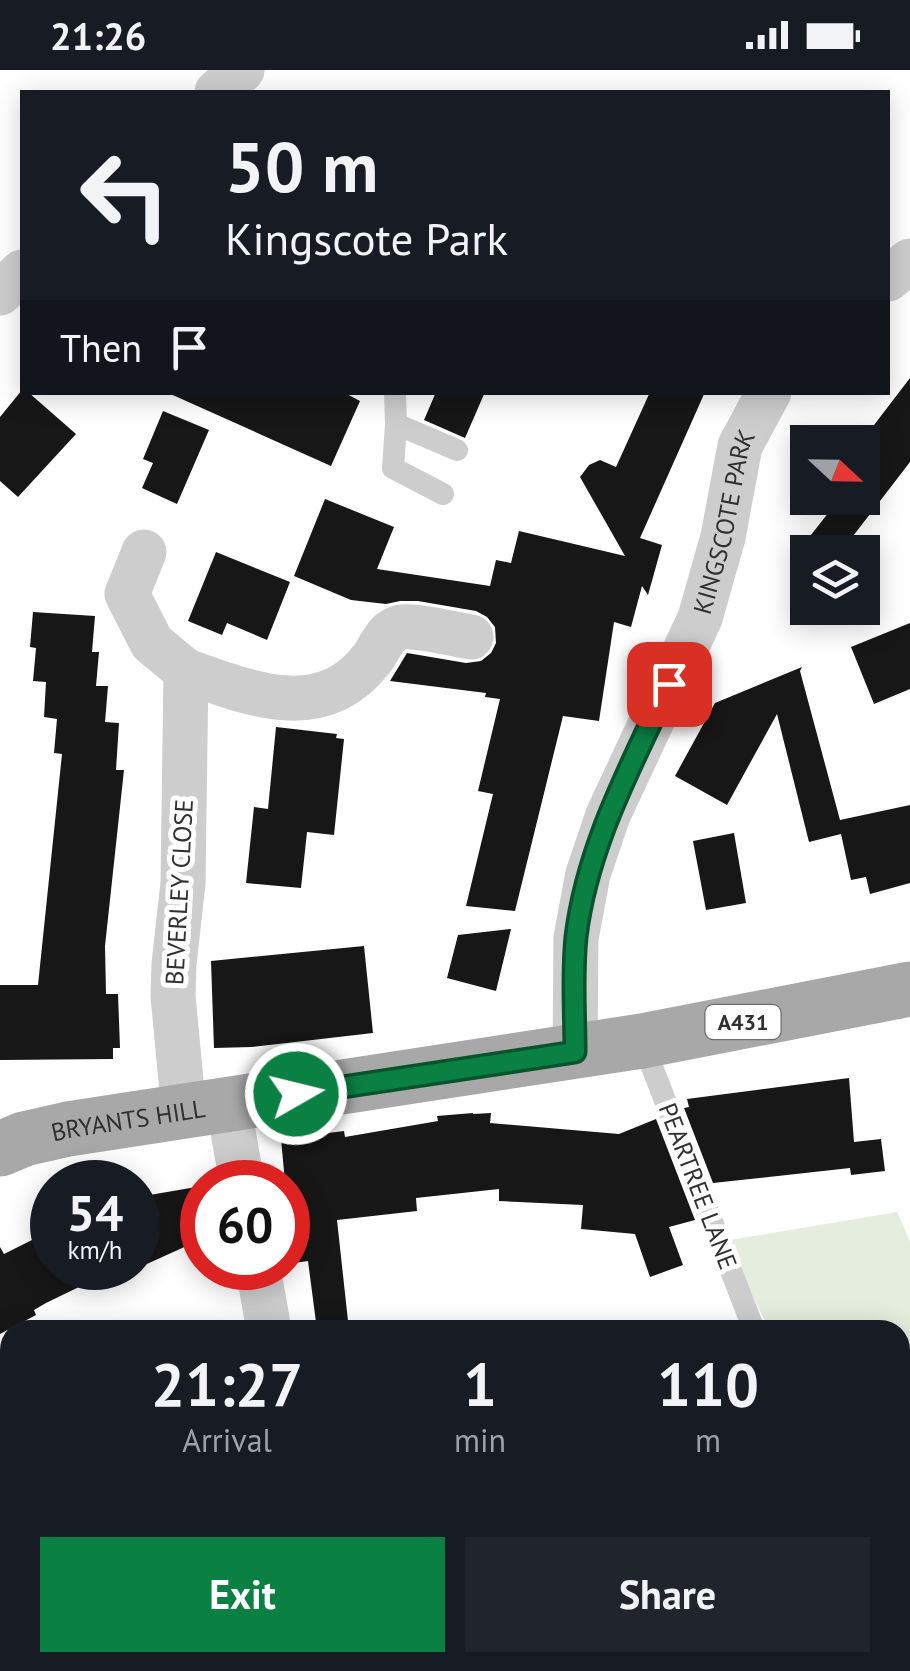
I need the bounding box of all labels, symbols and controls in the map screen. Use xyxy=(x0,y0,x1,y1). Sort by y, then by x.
text: 21:26 xyxy=(50,11,146,60)
text: 50 m xyxy=(225,121,378,211)
icon: left xyxy=(60,130,190,260)
text: Kingscote Park xyxy=(225,209,508,267)
icon: arrive xyxy=(162,320,217,375)
text: Then xyxy=(60,323,142,372)
street label: KINGSCOTE PARK xyxy=(686,424,762,618)
north arrow xyxy=(790,425,880,515)
map controls xyxy=(790,425,880,625)
button: layers xyxy=(790,535,880,625)
pin xyxy=(627,642,712,727)
icon: arrive xyxy=(642,657,697,712)
street label: BEVERLEY CLOSE xyxy=(158,798,200,986)
road number: A431 xyxy=(706,1005,780,1039)
position arrow xyxy=(244,1042,348,1146)
street label: BRYANTS HILL xyxy=(48,1092,208,1148)
street label: PEARTREE LANE xyxy=(652,1098,744,1274)
speed limit sign: 60 xyxy=(180,1160,310,1290)
text: 54 xyxy=(67,1180,123,1245)
text: km/h xyxy=(68,1234,122,1266)
text: 21:27 xyxy=(151,1345,303,1423)
text: 1 xyxy=(463,1345,497,1423)
text: 110 xyxy=(657,1345,759,1423)
text: Arrival xyxy=(182,1419,272,1461)
text: min xyxy=(454,1419,506,1461)
text: m xyxy=(695,1419,721,1461)
button: Exit xyxy=(40,1537,445,1652)
button: Share xyxy=(465,1537,870,1652)

